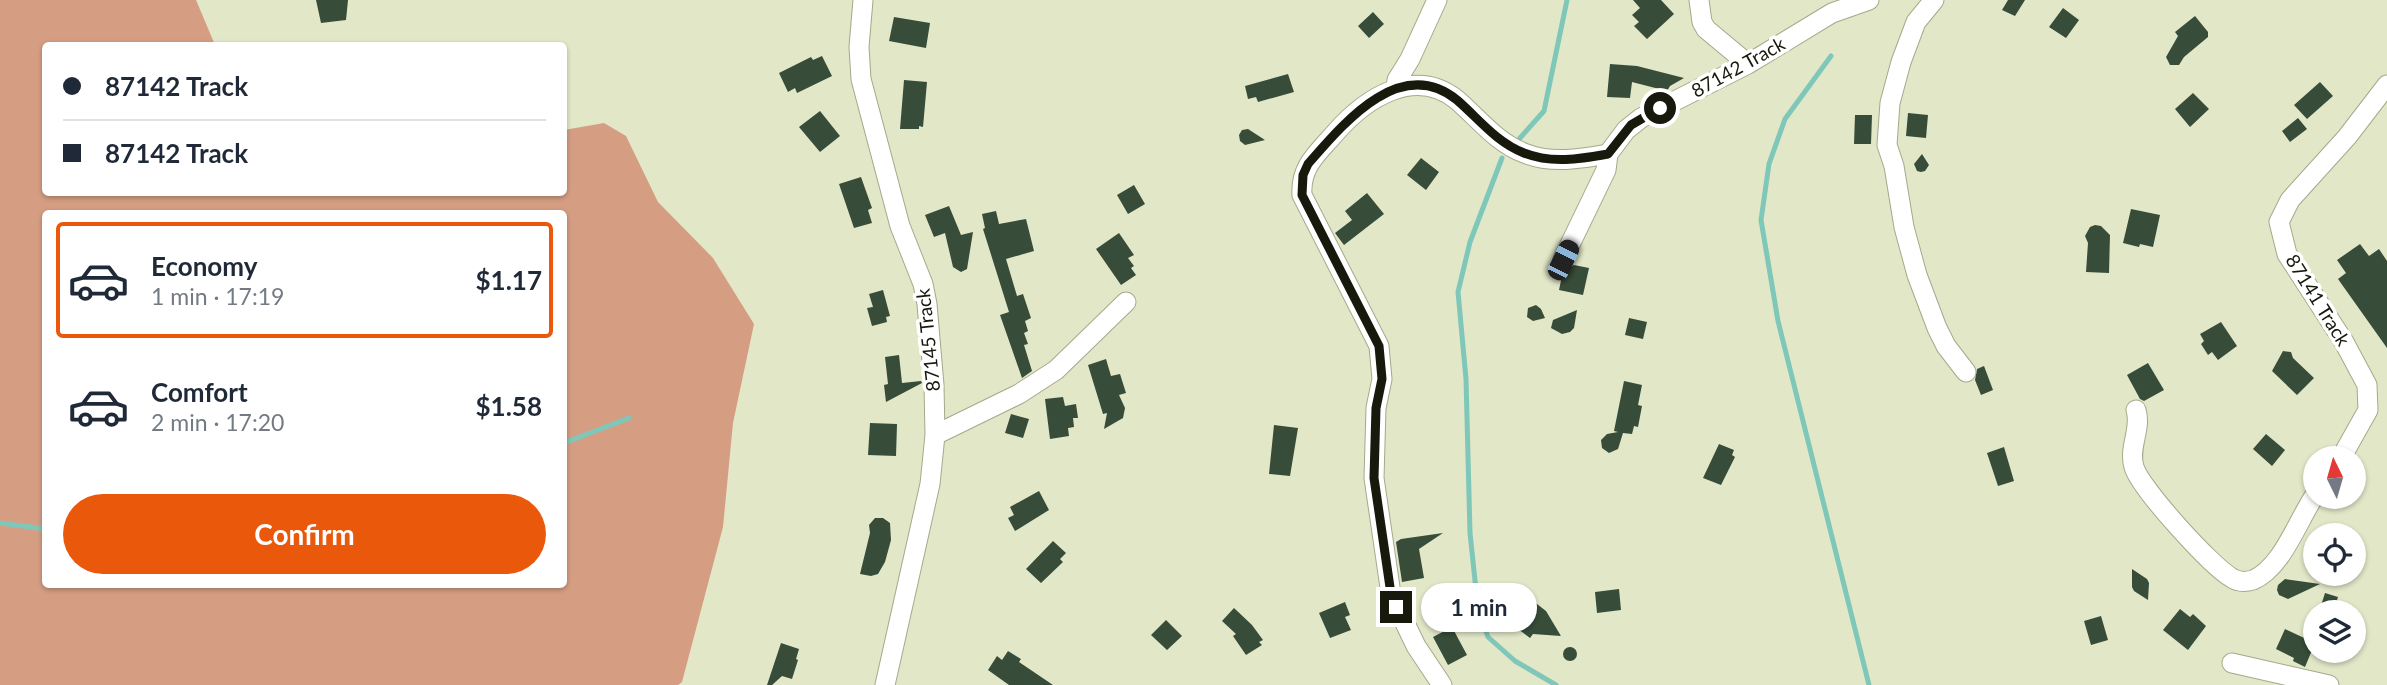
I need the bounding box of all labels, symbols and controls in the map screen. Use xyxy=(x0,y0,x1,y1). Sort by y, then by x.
street label: 87142 Track xyxy=(1687,31,1789,102)
text: 87142 Track xyxy=(105,70,248,102)
route start xyxy=(1644,92,1676,124)
text: 87142 Track xyxy=(105,137,248,169)
car xyxy=(1545,237,1582,283)
icon: car xyxy=(67,249,130,312)
text: Economy xyxy=(151,250,257,282)
street label: 87141 Track xyxy=(2281,250,2356,350)
text: $1.17 xyxy=(476,264,542,296)
text: 1 min · 17:19 xyxy=(151,282,284,310)
street label: 87145 Track xyxy=(911,287,944,393)
icon: car xyxy=(67,375,130,438)
text: Comfort xyxy=(151,376,248,408)
text: $1.58 xyxy=(476,390,542,422)
text: 2 min · 17:20 xyxy=(151,408,284,436)
north arrow xyxy=(2303,446,2366,509)
map controls xyxy=(2303,446,2366,663)
button: Confirm xyxy=(63,494,546,574)
button: locate xyxy=(2303,523,2366,586)
callout: 1 min xyxy=(1420,582,1536,632)
route end xyxy=(1380,591,1412,623)
text: 1 min xyxy=(1450,593,1508,621)
button: layers xyxy=(2303,600,2366,663)

